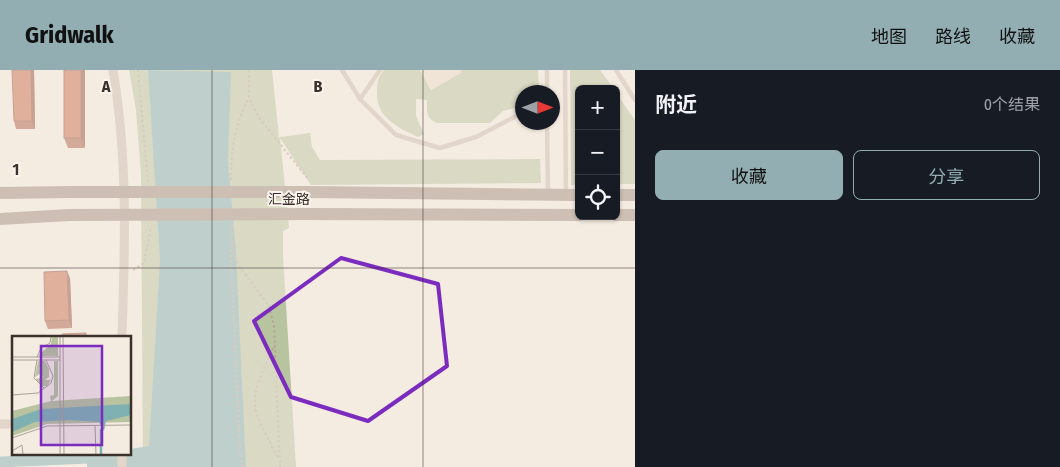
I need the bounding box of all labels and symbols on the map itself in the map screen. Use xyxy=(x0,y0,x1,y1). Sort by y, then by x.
text: A xyxy=(101,77,111,96)
text: B xyxy=(314,77,323,96)
north arrow xyxy=(515,85,560,130)
text: 1 xyxy=(13,160,19,179)
street label: 汇金路 xyxy=(268,191,310,208)
inset map xyxy=(12,336,131,454)

